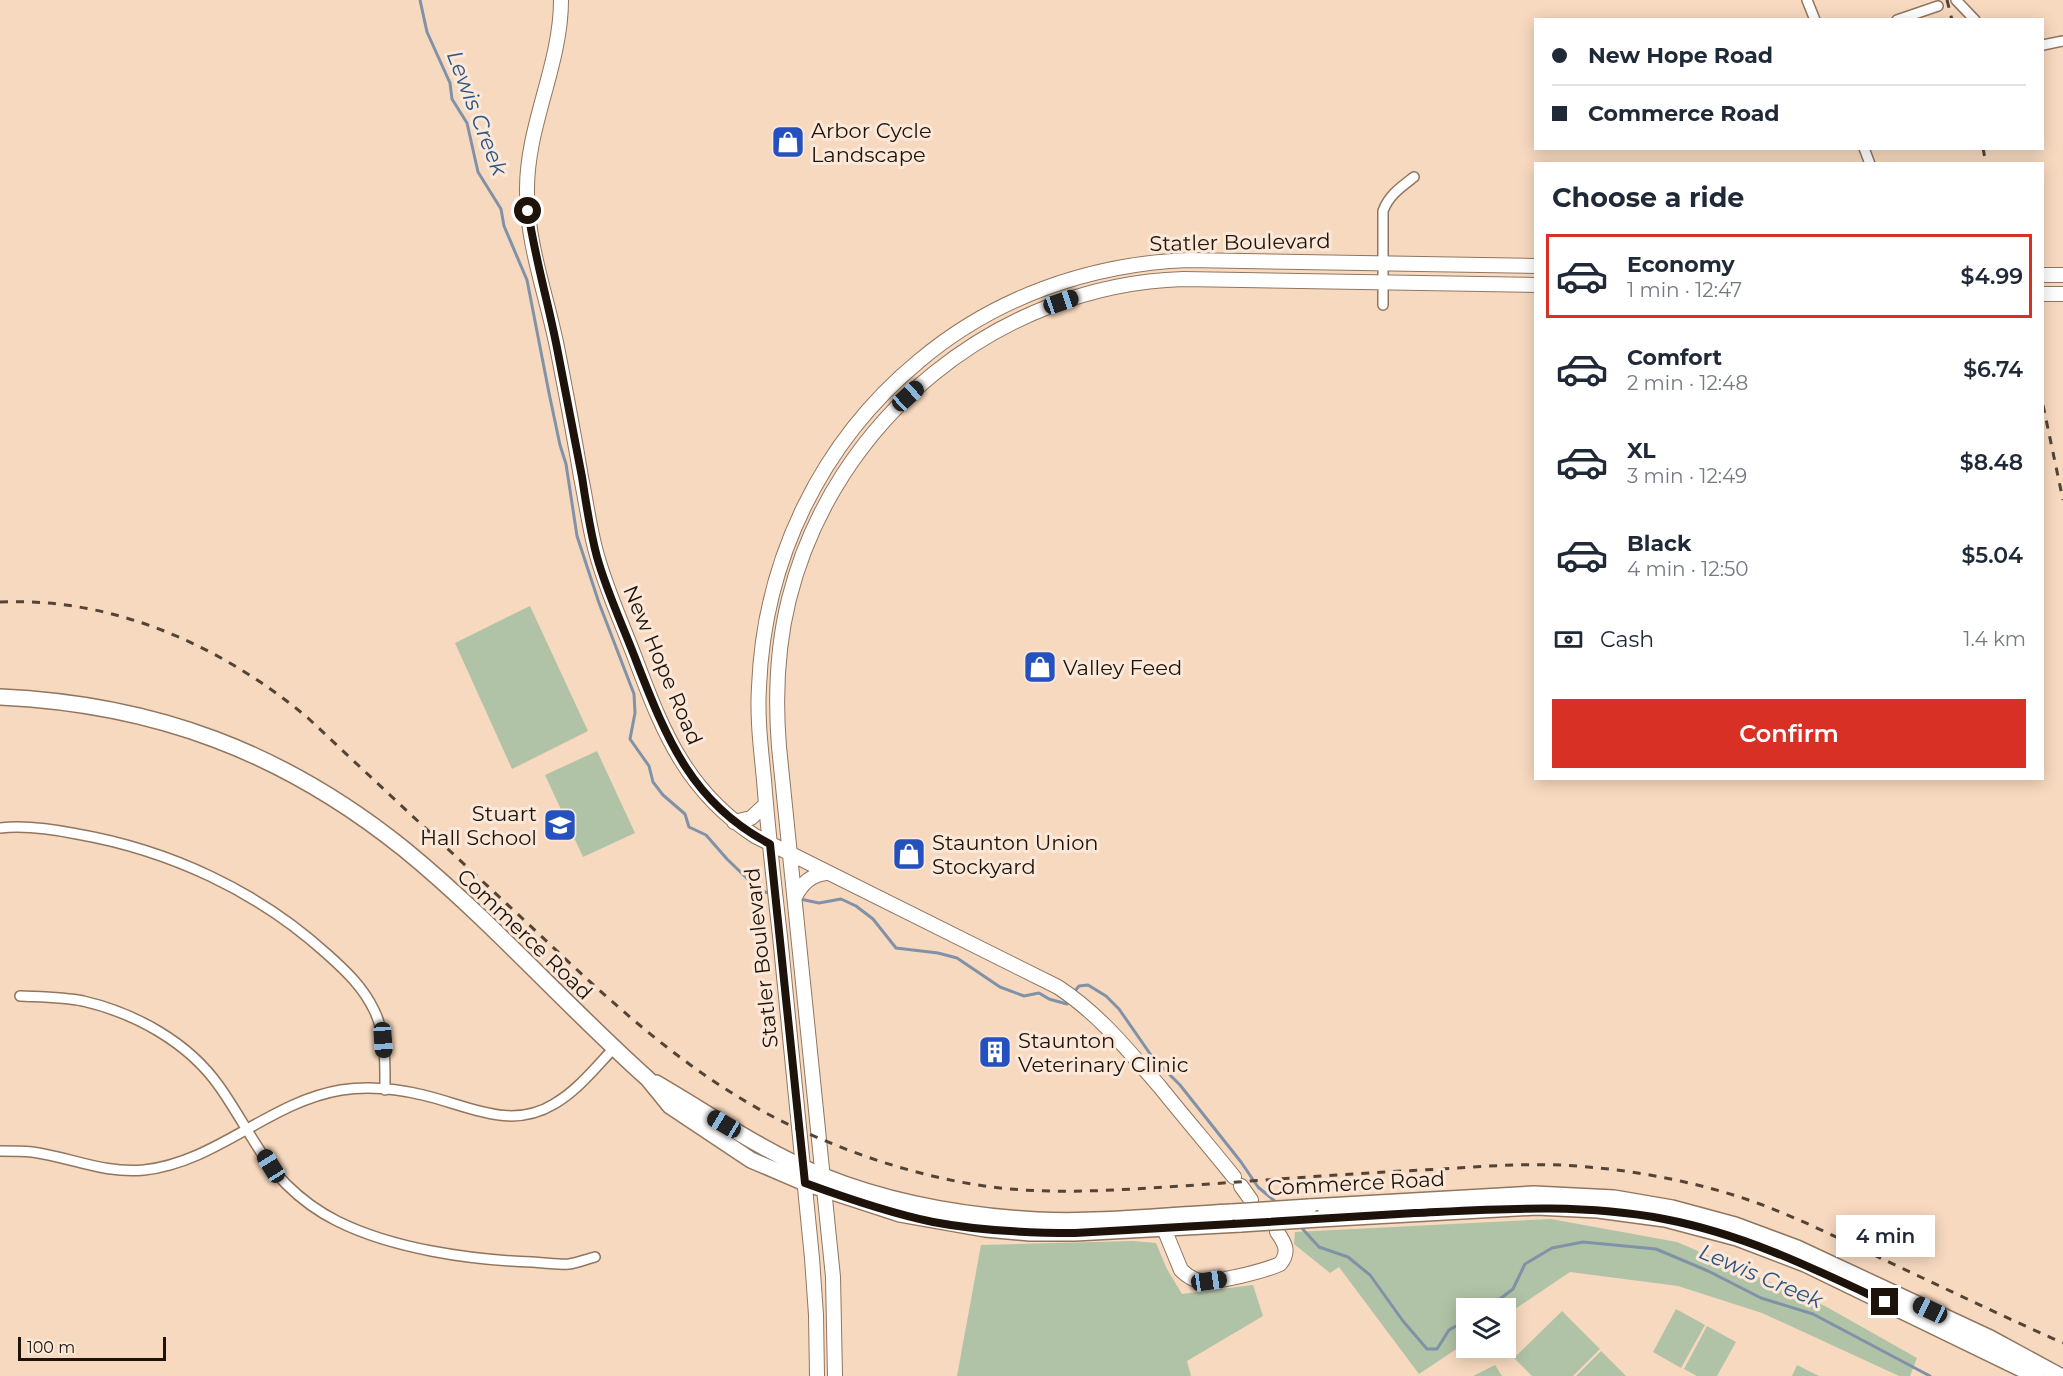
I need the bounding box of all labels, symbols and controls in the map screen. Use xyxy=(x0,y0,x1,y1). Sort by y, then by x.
text: New Hope Road xyxy=(1588,42,1773,69)
water label: Lewis Creek xyxy=(441,47,514,180)
text: Commerce Road xyxy=(1588,100,1780,127)
place label: Arbor Cycle Landscape xyxy=(811,118,932,167)
shop icon: Arbor Cycle Landscape xyxy=(770,124,806,160)
text: Choose a ride xyxy=(1552,181,1744,214)
route start xyxy=(514,197,541,224)
street label: Statler Boulevard xyxy=(1149,228,1331,256)
icon: car xyxy=(1555,249,1609,303)
text: Economy xyxy=(1627,251,1735,278)
text: $4.99 xyxy=(1961,263,2023,290)
text: 1 min · 12:47 xyxy=(1627,278,1742,302)
car xyxy=(1041,288,1081,316)
icon: car xyxy=(1555,342,1609,396)
text: Comfort xyxy=(1627,344,1722,371)
text: $6.74 xyxy=(1963,356,2023,383)
text: 2 min · 12:48 xyxy=(1627,371,1748,395)
car xyxy=(889,377,927,415)
icon: car xyxy=(1555,435,1609,489)
text: XL xyxy=(1627,437,1656,464)
text: $8.48 xyxy=(1960,449,2023,476)
text: 3 min · 12:49 xyxy=(1627,464,1747,488)
icon: car xyxy=(1555,528,1609,582)
text: Black xyxy=(1627,530,1691,557)
text: $5.04 xyxy=(1961,542,2023,569)
text: 4 min · 12:50 xyxy=(1627,557,1748,581)
street label: New Hope Road xyxy=(618,581,708,749)
icon: cash xyxy=(1552,623,1585,656)
text: Cash xyxy=(1600,626,1654,653)
text: 1.4 km xyxy=(1963,627,2026,651)
shop icon: Valley Feed xyxy=(1022,649,1058,685)
place label: Valley Feed xyxy=(1063,655,1182,680)
button: Confirm xyxy=(1552,699,2026,768)
place label: Stuart Hall School xyxy=(420,801,537,850)
school or university icon: Stuart Hall School xyxy=(542,807,578,843)
place label: Staunton Union Stockyard xyxy=(932,830,1099,879)
shop icon: Staunton Union Stockyard xyxy=(891,836,927,872)
street label: Commerce Road xyxy=(452,863,598,1005)
street label: Statler Boulevard xyxy=(739,867,783,1049)
car xyxy=(373,1021,393,1059)
place label: Staunton Veterinary Clinic xyxy=(1018,1028,1189,1077)
building icon: Staunton Veterinary Clinic xyxy=(977,1034,1013,1070)
car xyxy=(704,1107,744,1141)
car xyxy=(254,1146,288,1186)
street label: Commerce Road xyxy=(1267,1166,1445,1200)
callout: 4 min xyxy=(1836,1215,1934,1257)
text: 4 min xyxy=(1856,1224,1915,1248)
water label: Lewis Creek xyxy=(1695,1238,1828,1315)
car xyxy=(1190,1270,1228,1292)
route end xyxy=(1871,1288,1898,1315)
car xyxy=(1910,1294,1950,1326)
map controls xyxy=(1456,1298,1516,1358)
button: layers xyxy=(1456,1298,1516,1358)
scale bar xyxy=(18,1334,166,1362)
text: 100 m xyxy=(27,1338,75,1357)

